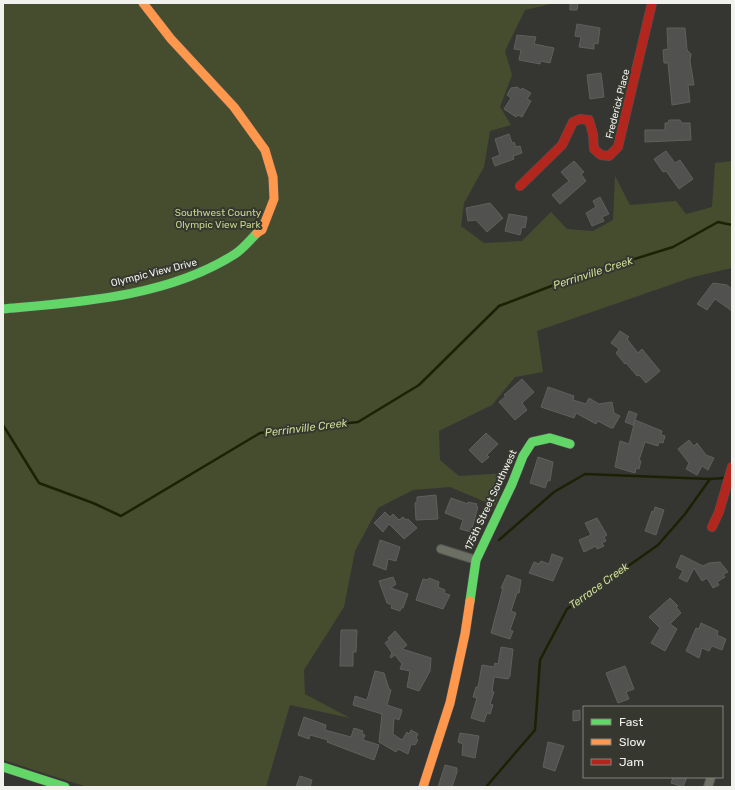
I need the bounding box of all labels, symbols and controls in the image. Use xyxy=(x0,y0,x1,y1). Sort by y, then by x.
street label: Frederick Place xyxy=(604,68,633,140)
park label: Southwest County Olympic View Park xyxy=(175,207,262,231)
water label: Perrinville Creek xyxy=(551,254,635,292)
street label: Olympic View Drive xyxy=(110,256,199,290)
water label: Perrinville Creek xyxy=(264,416,348,440)
street label: 175th Street Southwest xyxy=(462,448,520,552)
water label: Terrace Creek xyxy=(567,560,632,612)
legend xyxy=(583,706,723,778)
text: Fast xyxy=(619,715,643,729)
text: Slow xyxy=(619,735,646,749)
text: Jam xyxy=(619,755,644,769)

